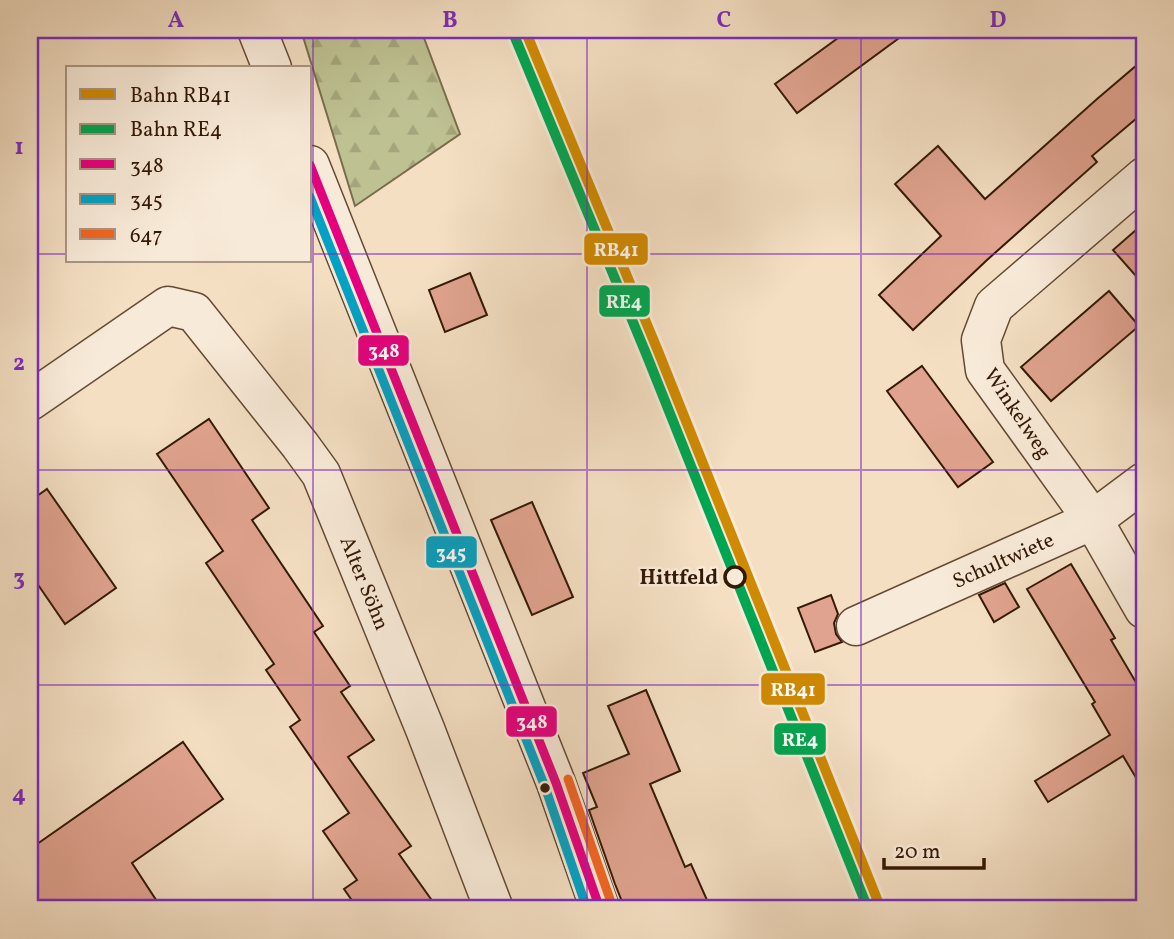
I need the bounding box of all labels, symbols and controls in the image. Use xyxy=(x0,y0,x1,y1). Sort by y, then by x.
text: A xyxy=(168,5,184,37)
text: B xyxy=(442,5,458,37)
text: C xyxy=(717,5,731,37)
text: D xyxy=(990,5,1007,37)
legend xyxy=(66,66,312,262)
text: Bahn RB41 xyxy=(130,82,231,111)
text: Bahn RE4 xyxy=(130,116,222,145)
text: 1 xyxy=(14,132,24,164)
text: 348 xyxy=(130,152,164,181)
text: 345 xyxy=(130,186,163,215)
text: 647 xyxy=(130,222,163,251)
line badge: RB41 xyxy=(583,232,649,266)
text: RB41 xyxy=(593,238,639,264)
line badge: RE4 xyxy=(598,284,651,318)
text: RE4 xyxy=(606,290,642,316)
line badge: 348 xyxy=(357,334,410,367)
text: 348 xyxy=(368,339,400,365)
text: 2 xyxy=(13,348,25,380)
street label: Winkelweg xyxy=(976,363,1058,465)
street label: Schultwiete xyxy=(948,526,1059,597)
street label: Alter Söhn xyxy=(332,532,396,635)
line badge: 345 xyxy=(425,535,478,569)
text: 345 xyxy=(436,541,466,567)
text: 3 xyxy=(13,563,25,595)
place label: Hittfeld xyxy=(640,564,718,593)
marker: Hittfeld xyxy=(724,566,746,588)
line badge: RB41 xyxy=(760,672,826,706)
text: RB41 xyxy=(770,678,816,704)
line badge: 348 xyxy=(505,705,558,738)
text: 348 xyxy=(516,710,548,736)
line badge: RE4 xyxy=(773,722,827,756)
text: RE4 xyxy=(782,728,818,754)
text: 4 xyxy=(12,779,26,811)
unlabelled marker xyxy=(538,781,552,795)
scale bar xyxy=(884,827,983,871)
text: 20 m xyxy=(894,838,940,867)

